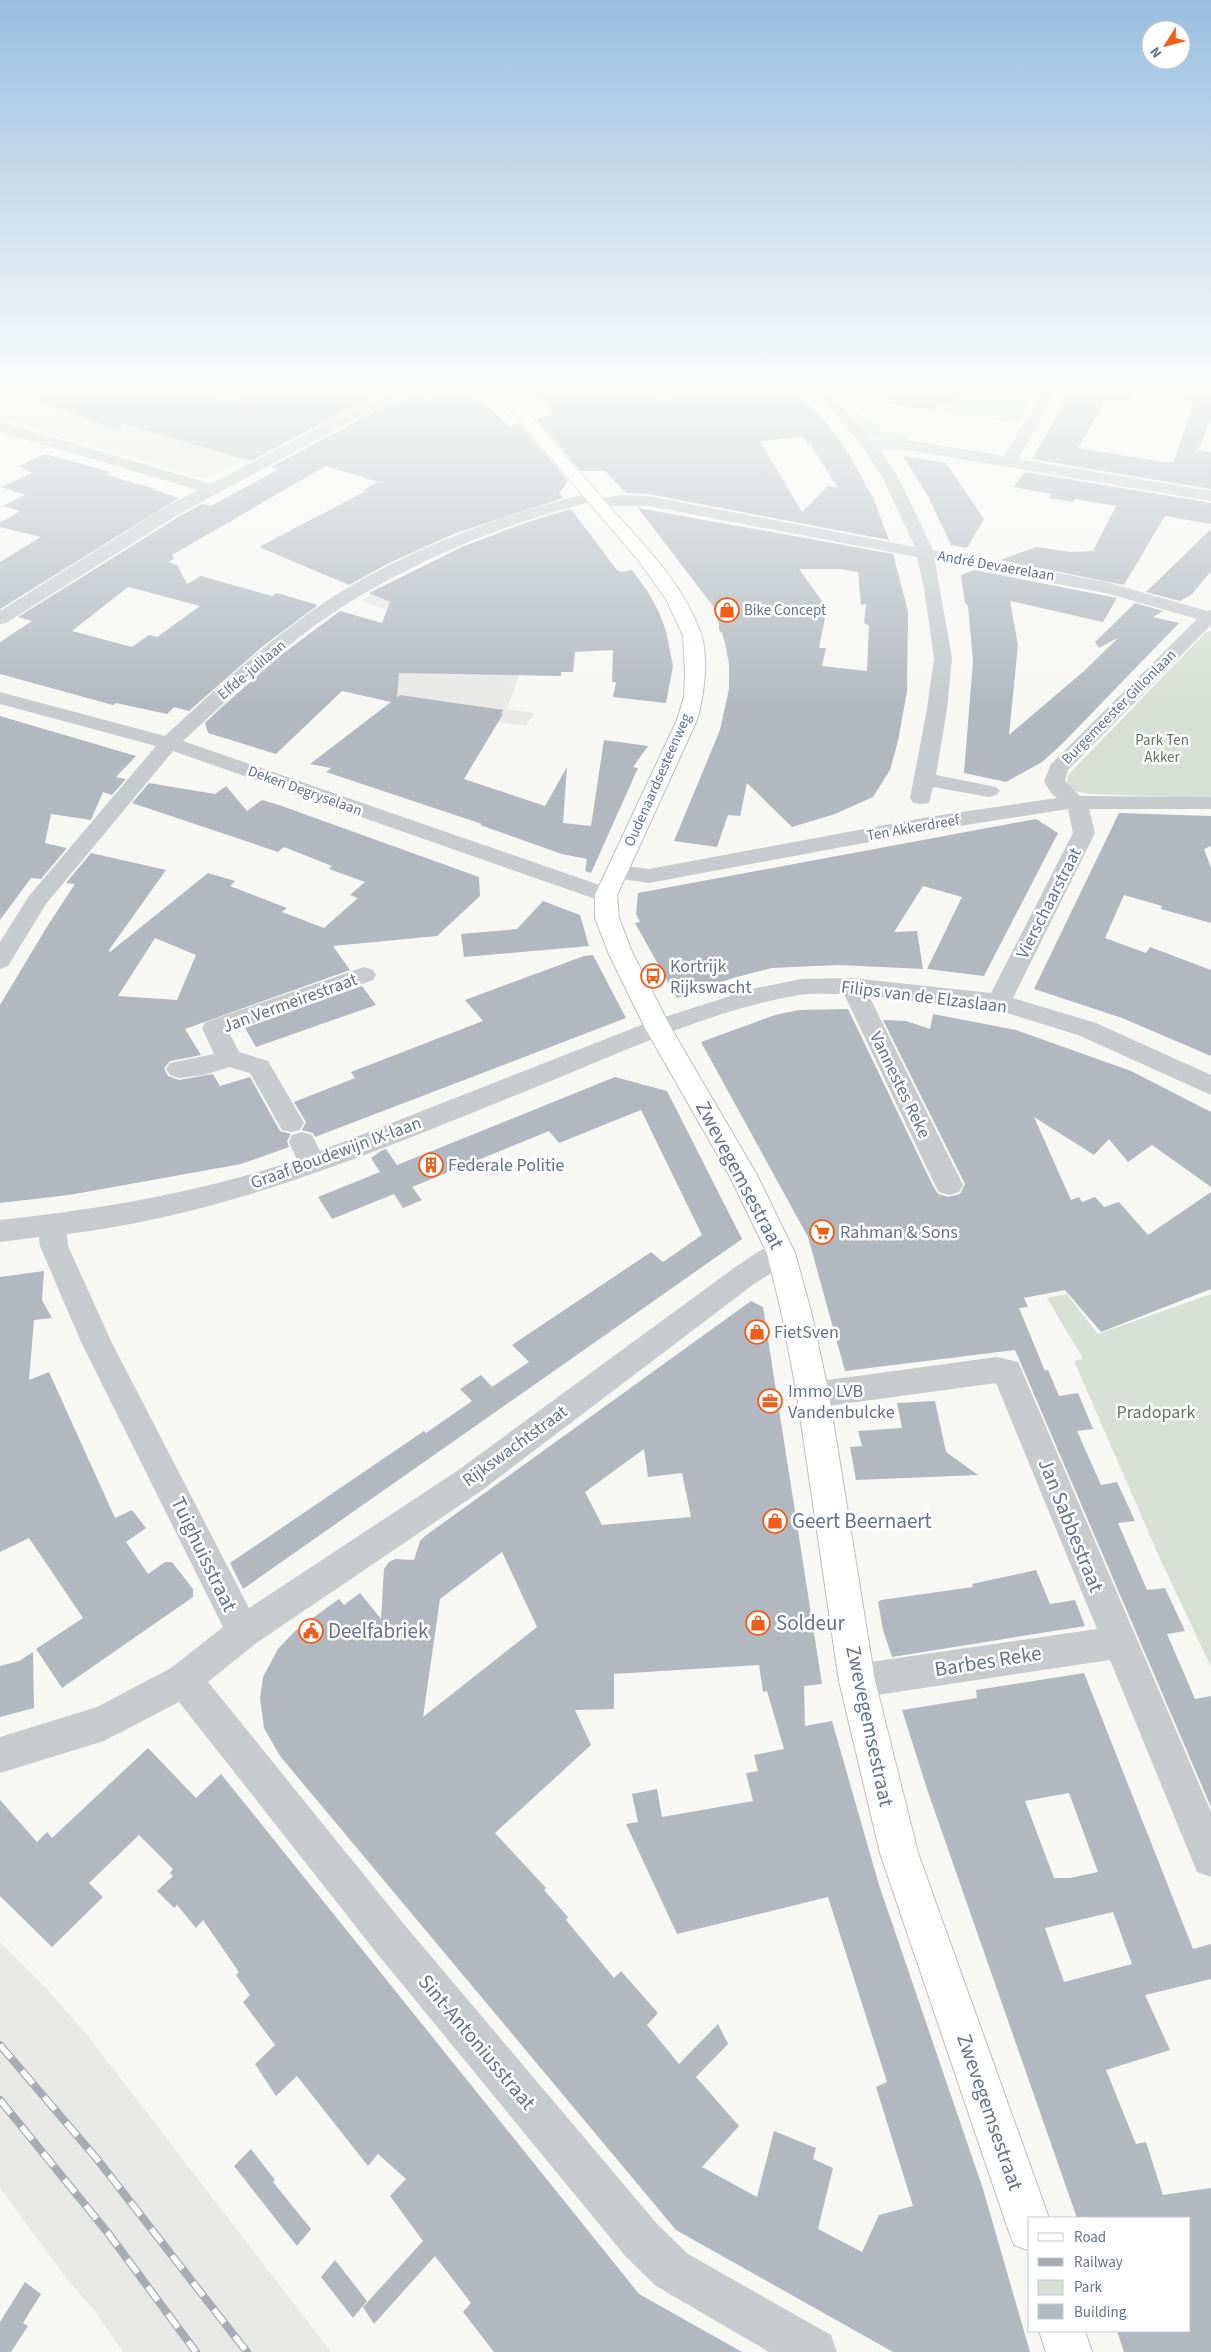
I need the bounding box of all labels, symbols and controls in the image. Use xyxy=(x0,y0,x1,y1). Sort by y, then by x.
north arrow xyxy=(1141,20,1191,70)
text: N xyxy=(1145,42,1167,62)
street label: André Devaerelaan xyxy=(936,545,1056,587)
shop icon: Bike Concept xyxy=(714,597,740,623)
place label: Bike Concept xyxy=(744,600,826,621)
street label: Elfde-julilaan xyxy=(213,635,291,705)
street label: Burgemeester Gillonlaan xyxy=(1057,645,1181,769)
street label: Oudenaardsesteenweg xyxy=(619,710,697,850)
park label: Park Ten Akker xyxy=(1135,730,1189,768)
street label: Deken Degryselaan xyxy=(245,761,365,821)
street label: Ten Akkerdreef xyxy=(865,809,961,846)
street label: Vierschaarstraat xyxy=(1010,843,1088,963)
place label: Kortrijk Rijkswacht xyxy=(670,954,752,1000)
bus stop icon: Kortrijk Rijkswacht xyxy=(640,963,666,989)
street label: Jan Vermeirestraat xyxy=(219,967,361,1039)
street label: Filips van de Elzaslaan xyxy=(840,974,1008,1020)
street label: Vannestes Reke xyxy=(863,1027,937,1143)
street label: Zwevegemsestraat xyxy=(688,1096,792,1254)
street label: Graaf Boudewijn IX-laan xyxy=(247,1110,425,1196)
building icon: Federale Politie xyxy=(418,1152,444,1178)
place label: Federale Politie xyxy=(448,1153,565,1178)
supermarket icon: Rahman & Sons xyxy=(809,1219,835,1245)
place label: Rahman & Sons xyxy=(840,1220,958,1245)
shop icon: FietSven xyxy=(744,1319,770,1345)
place label: FietSven xyxy=(774,1320,839,1345)
place label: Immo LVB Vandenbulcke xyxy=(788,1379,895,1425)
office icon: Immo LVB Vandenbulcke xyxy=(757,1388,783,1414)
street label: Rijkswachtstraat xyxy=(457,1399,573,1493)
park label: Pradopark xyxy=(1117,1400,1195,1425)
street label: Jan Sabbestraat xyxy=(1030,1454,1112,1596)
street label: Tuighuisstraat xyxy=(163,1491,245,1617)
place label: Geert Beernaert xyxy=(792,1506,932,1536)
shop icon: Geert Beernaert xyxy=(762,1508,788,1534)
place label: Soldeur xyxy=(776,1608,845,1638)
shop icon: Soldeur xyxy=(745,1610,771,1636)
place label: Deelfabriek xyxy=(328,1616,429,1646)
public building icon: Deelfabriek xyxy=(298,1618,324,1644)
street label: Barbes Reke xyxy=(932,1638,1044,1684)
street label: Zwevegemsestraat xyxy=(838,1643,902,1809)
street label: Sint-Antoniusstraat xyxy=(411,1968,543,2116)
street label: Zwevegemsestraat xyxy=(949,2030,1031,2194)
legend xyxy=(1028,2217,1191,2332)
text: Road xyxy=(1074,2227,1106,2248)
text: Railway xyxy=(1074,2252,1123,2273)
text: Park xyxy=(1074,2277,1103,2298)
text: Building xyxy=(1074,2302,1127,2323)

